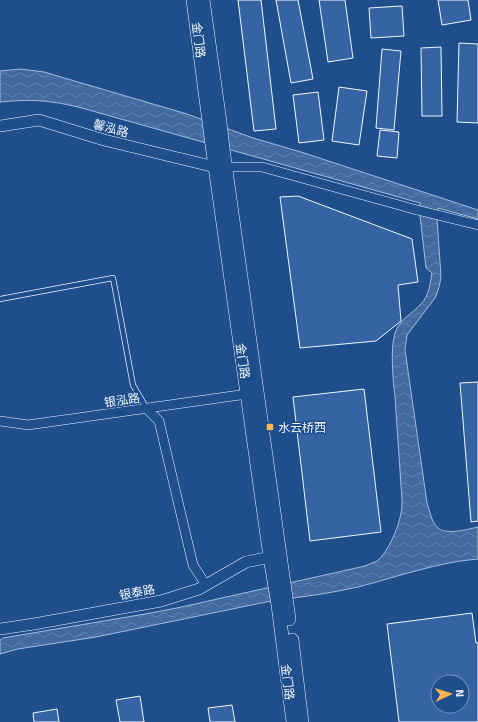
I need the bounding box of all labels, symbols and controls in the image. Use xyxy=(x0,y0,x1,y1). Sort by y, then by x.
street label: 金门路 xyxy=(187,21,211,59)
street label: 馨泓路 xyxy=(91,114,131,142)
street label: 金门路 xyxy=(231,342,255,380)
street label: 银泓路 xyxy=(103,388,141,412)
place label: 水云桥西 xyxy=(278,418,326,437)
marker: 水云桥西 xyxy=(265,422,275,432)
street label: 银泰路 xyxy=(118,579,156,605)
street label: 金门路 xyxy=(276,663,300,701)
north arrow xyxy=(430,674,470,714)
text: N xyxy=(452,689,468,698)

